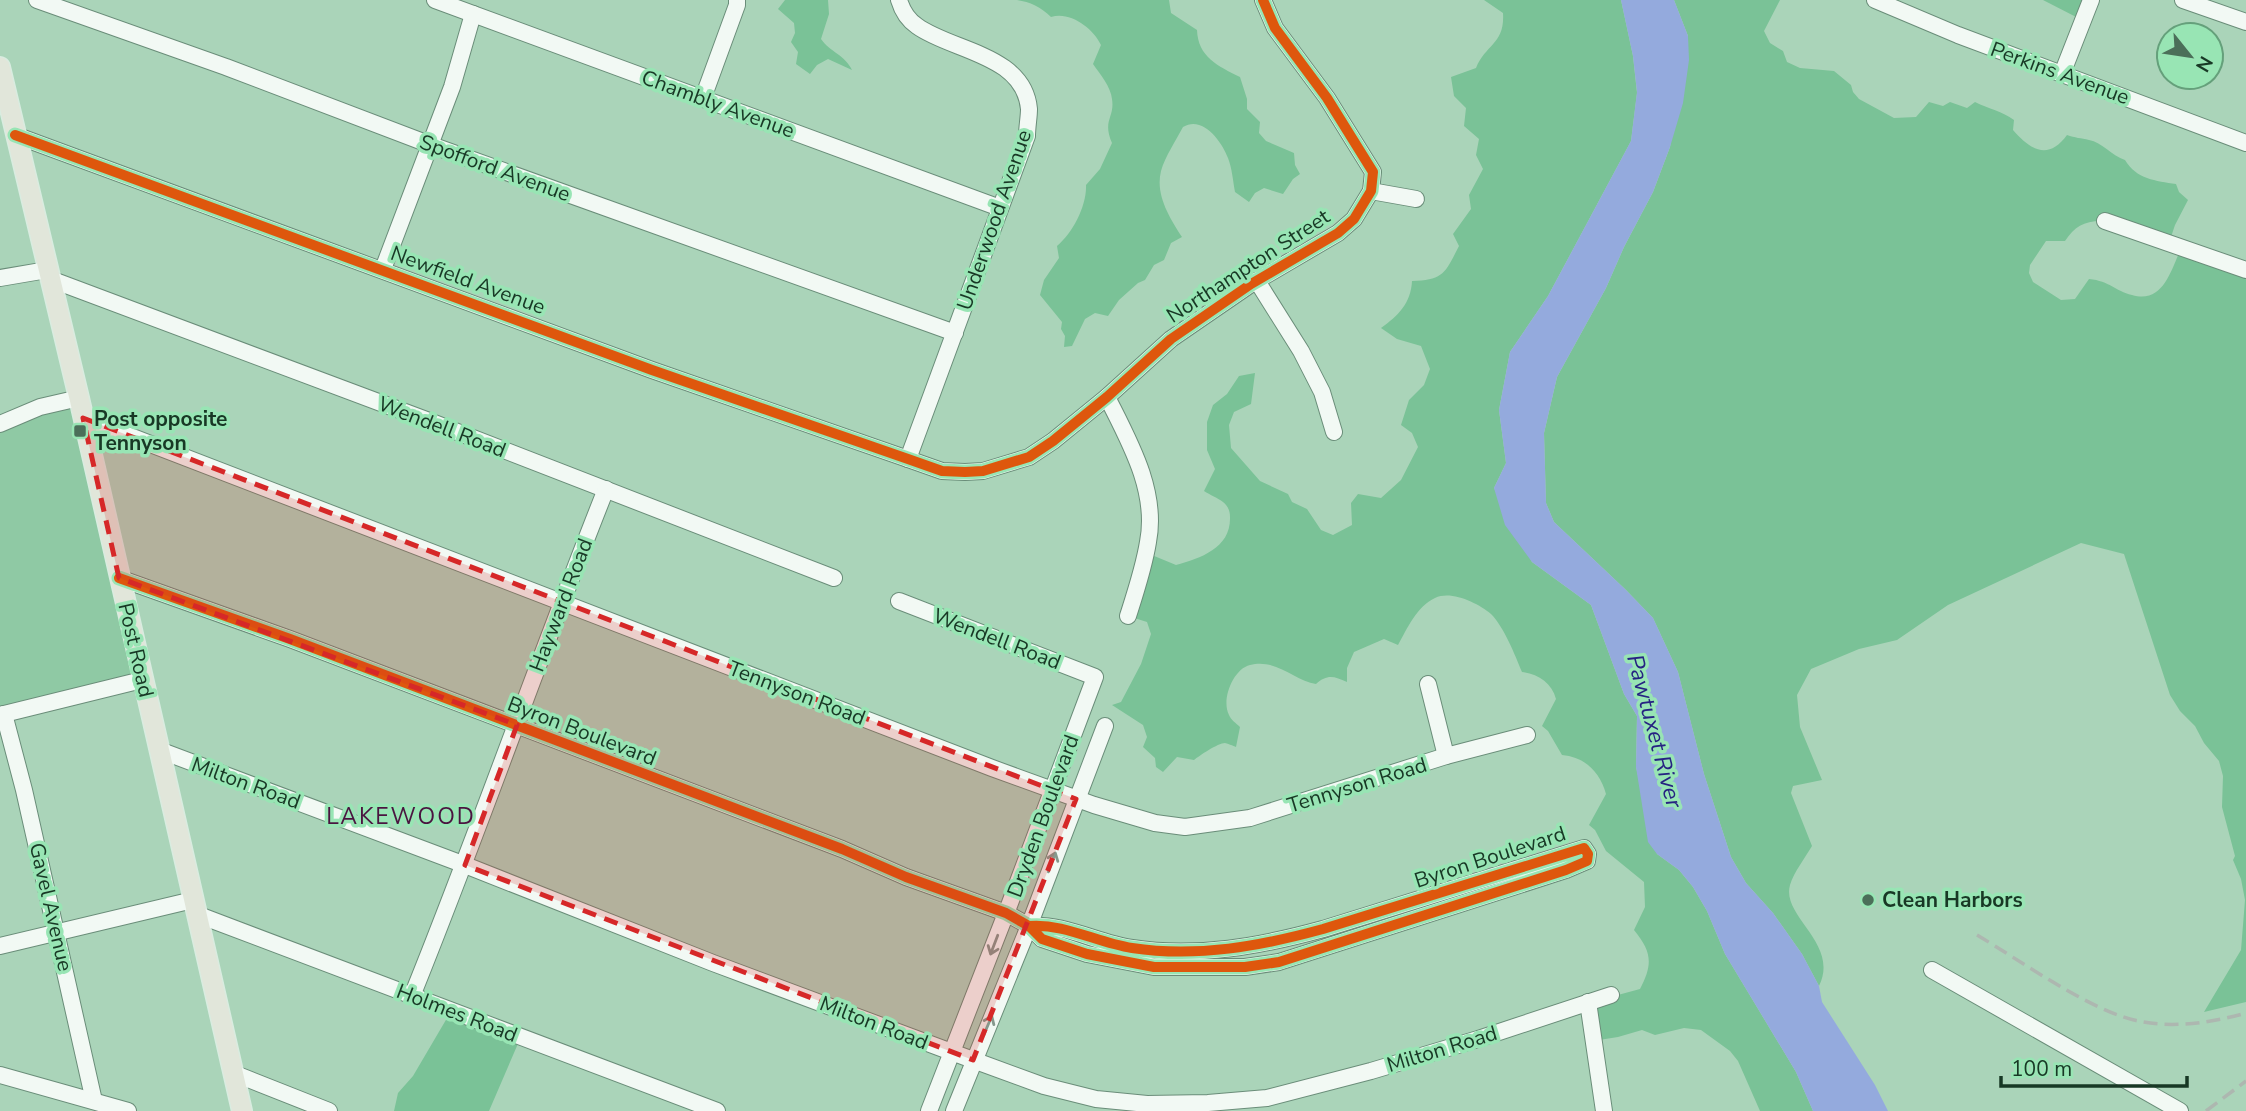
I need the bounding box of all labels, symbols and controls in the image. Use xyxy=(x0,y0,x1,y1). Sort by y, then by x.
north arrow xyxy=(2155,21,2225,91)
street label: Perkins Avenue xyxy=(1987,35,2133,111)
text: N xyxy=(2189,51,2219,77)
street label: Chambly Avenue xyxy=(638,63,798,145)
street label: Underwood Avenue xyxy=(950,126,1038,314)
street label: Spofford Avenue xyxy=(416,128,574,208)
street label: Northampton Street xyxy=(1161,202,1336,329)
street label: Newfield Avenue xyxy=(387,239,549,321)
street label: Wendell Road xyxy=(374,390,510,464)
place label: Post opposite Tennyson xyxy=(94,405,227,457)
marker: Post opposite Tennyson xyxy=(72,423,88,439)
street label: Hayward Road xyxy=(523,534,599,676)
street label: Post Road xyxy=(112,600,160,700)
street label: Wendell Road xyxy=(929,602,1065,676)
water label: Pawtuxet River xyxy=(1619,651,1690,812)
street label: Tennyson Road xyxy=(725,654,869,732)
street label: Byron Boulevard xyxy=(503,690,661,772)
street label: Dryden Boulevard xyxy=(1001,731,1085,901)
street label: Milton Road xyxy=(188,750,304,816)
street label: Tennyson Road xyxy=(1284,750,1430,820)
district label: LAKEWOOD xyxy=(326,801,476,832)
street label: Byron Boulevard xyxy=(1411,819,1569,895)
street label: Gavel Avenue xyxy=(23,840,79,974)
one-way arrow xyxy=(1047,852,1060,874)
place label: Clean Harbors xyxy=(1882,886,2023,914)
marker: Clean Harbors xyxy=(1860,892,1876,908)
one-way arrow xyxy=(986,933,999,955)
street label: Holmes Road xyxy=(393,977,521,1049)
street label: Milton Road xyxy=(816,990,932,1056)
one-way arrow xyxy=(982,1014,995,1036)
street label: Milton Road xyxy=(1383,1019,1501,1079)
scale bar xyxy=(2001,1044,2186,1088)
text: 100 m xyxy=(2011,1055,2072,1083)

